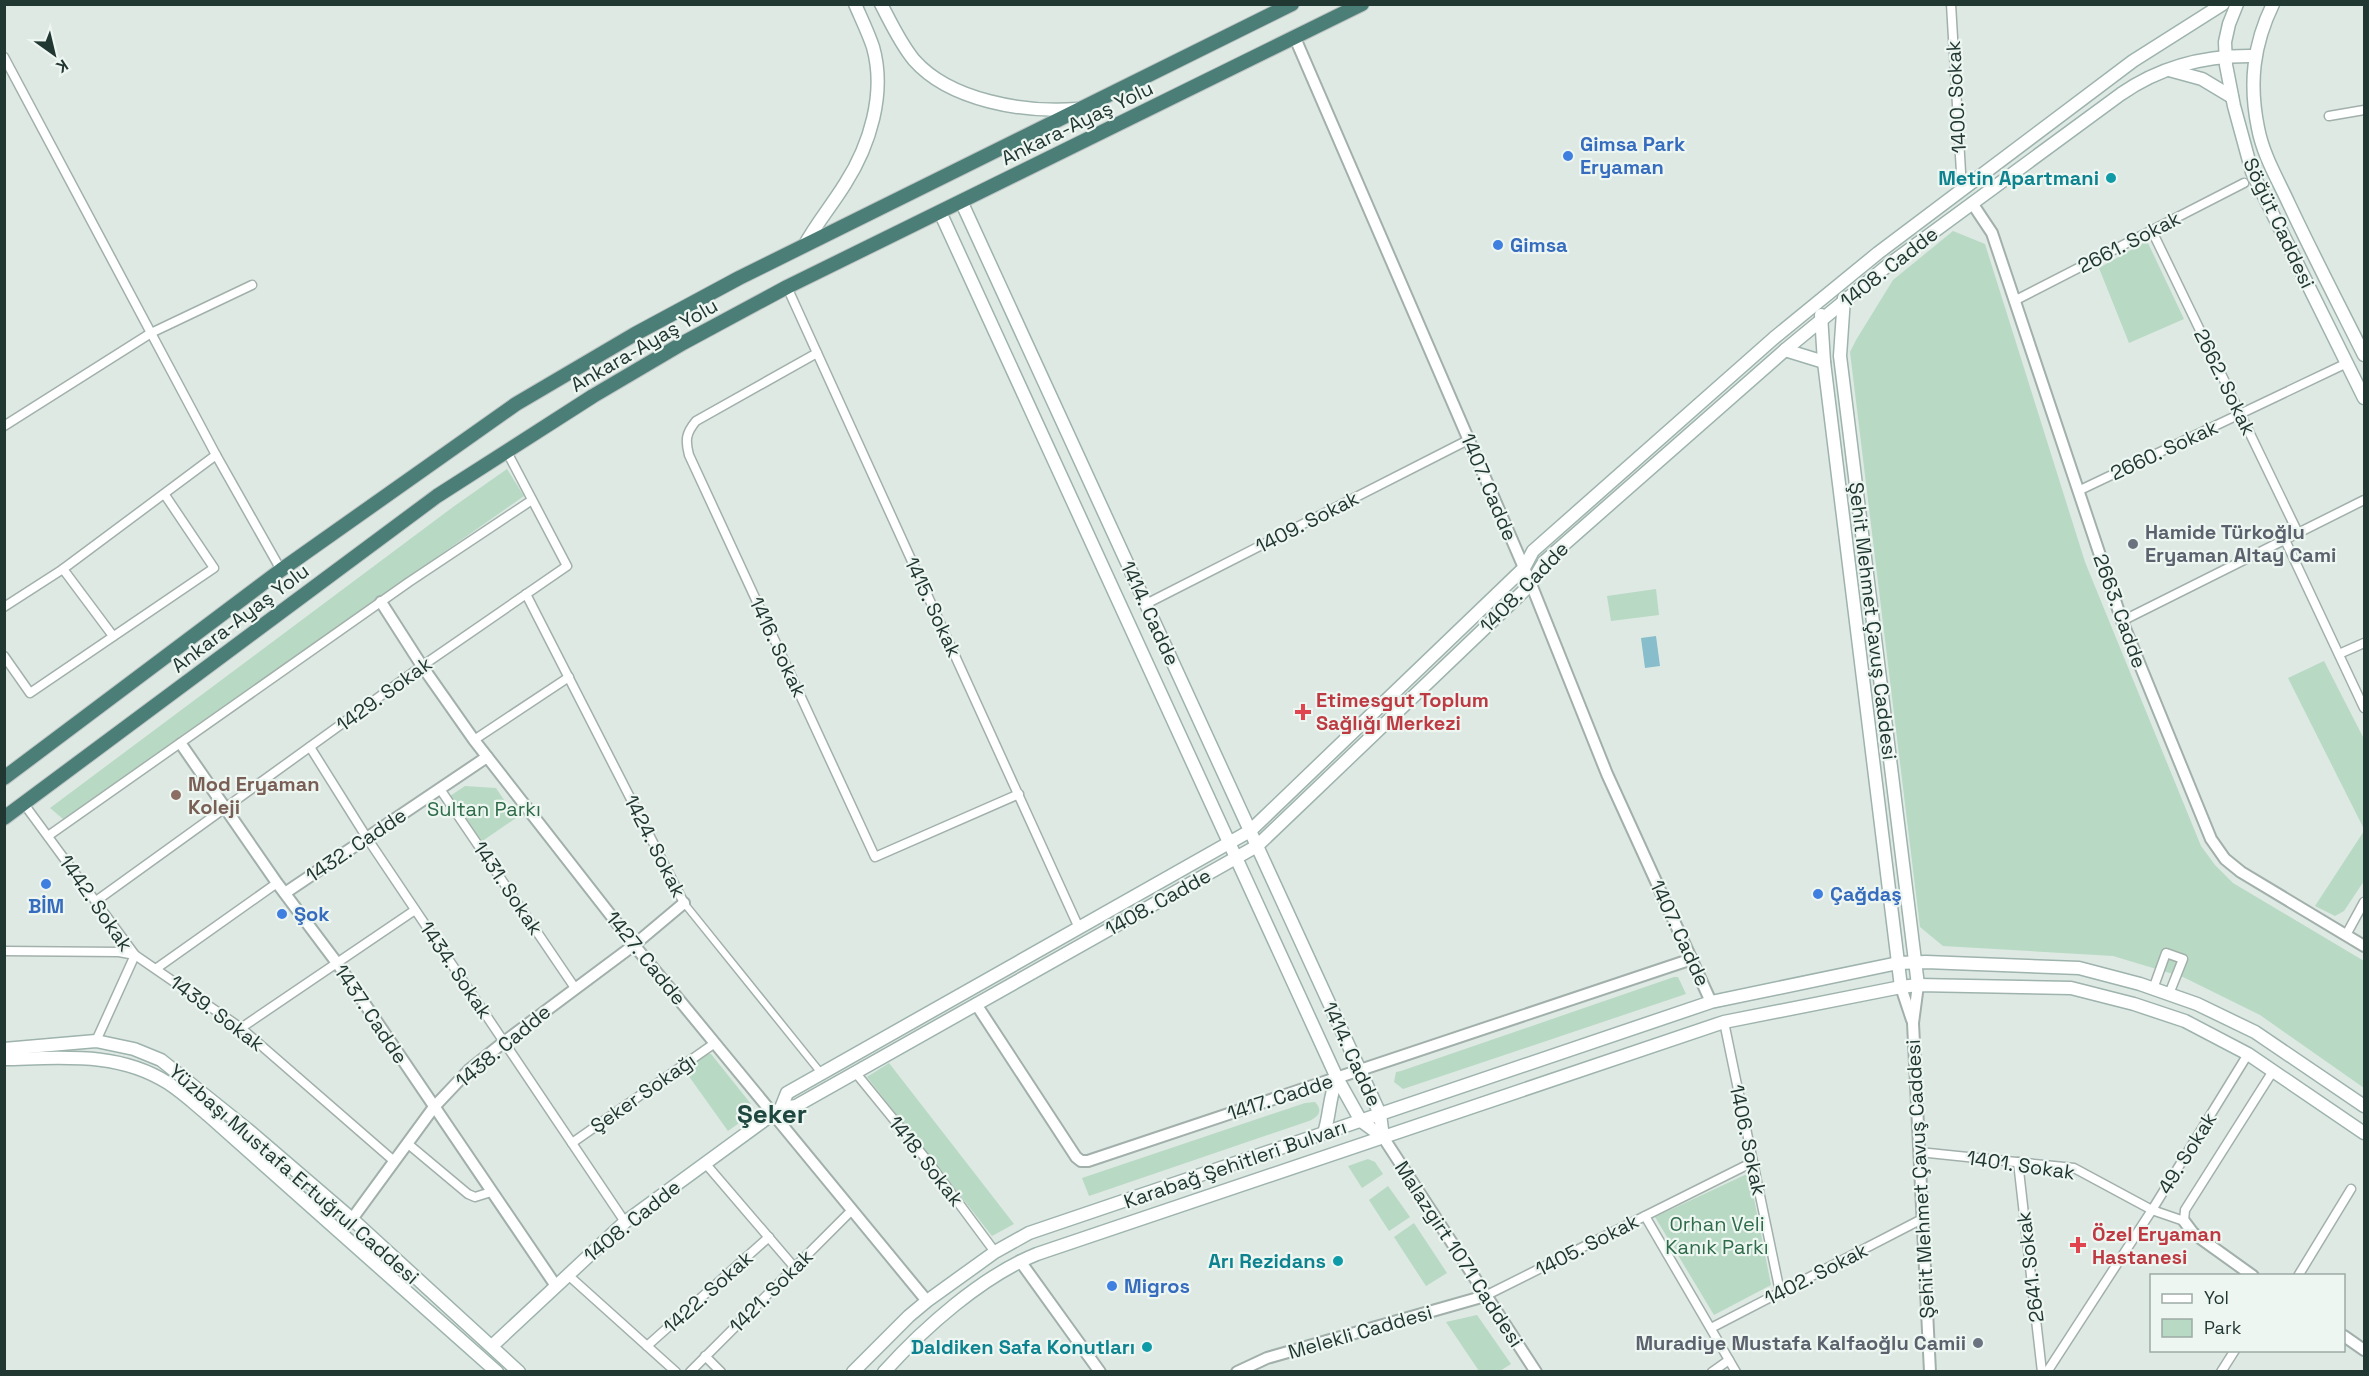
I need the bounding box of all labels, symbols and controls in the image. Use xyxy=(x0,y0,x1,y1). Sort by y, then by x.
north arrow xyxy=(24,24,84,84)
street label: 1400. Sokak xyxy=(1940,40,1972,154)
text: K xyxy=(52,55,72,78)
street label: Ankara-Ayaş Yolu xyxy=(997,75,1157,171)
place label: Gimsa Park Eryaman xyxy=(1580,131,1685,180)
marker: Gimsa Park Eryaman xyxy=(1561,149,1575,163)
street label: Söğüt Caddesi xyxy=(2237,154,2321,292)
place label: Metin Apartmani xyxy=(1938,165,2099,191)
marker: Metin Apartmani xyxy=(2104,171,2118,185)
street label: 2661. Sokak xyxy=(2073,205,2185,279)
street label: 1408. Cadde xyxy=(1835,221,1943,313)
place label: Gimsa xyxy=(1510,232,1568,258)
marker: Gimsa xyxy=(1491,238,1505,252)
street label: Ankara-Ayaş Yolu xyxy=(566,292,722,398)
street label: 2662. Sokak xyxy=(2188,324,2262,440)
street label: 2660. Sokak xyxy=(2106,414,2222,486)
street label: 1407. Cadde xyxy=(1455,429,1523,545)
street label: Şehit Mehmet Çavuş Caddesi xyxy=(1843,481,1903,761)
street label: 1409. Sokak xyxy=(1251,485,1363,559)
place label: Hamide Türkoğlu Eryaman Altay Cami xyxy=(2145,519,2336,568)
street label: 1408. Cadde xyxy=(1474,536,1574,638)
marker: Hamide Türkoğlu Eryaman Altay Cami xyxy=(2126,537,2140,551)
street label: 2663. Cadde xyxy=(2087,550,2153,672)
street label: 1415. Sokak xyxy=(898,553,968,661)
street label: 1414. Cadde xyxy=(1114,557,1186,669)
street label: Ankara-Ayaş Yolu xyxy=(166,558,314,678)
street label: 1416. Sokak xyxy=(743,593,813,702)
street label: 1429. Sokak xyxy=(331,650,437,737)
place label: Etimesgut Toplum Sağlığı Merkezi xyxy=(1316,687,1489,736)
marker: Etimesgut Toplum Sağlığı Merkezi xyxy=(1294,703,1312,721)
place label: Mod Eryaman Koleji xyxy=(188,771,320,820)
marker: Mod Eryaman Koleji xyxy=(169,788,183,802)
street label: 1424. Sokak xyxy=(618,790,692,902)
park label: Sultan Parkı xyxy=(427,796,541,822)
street label: 1432. Cadde xyxy=(301,802,411,888)
street label: 1431. Sokak xyxy=(467,836,549,940)
street label: 1442. Sokak xyxy=(53,850,139,957)
street label: 1408. Cadde xyxy=(1100,862,1216,942)
street label: 1407. Cadde xyxy=(1644,876,1716,990)
marker: BİM xyxy=(39,877,53,891)
place label: Çağdaş xyxy=(1830,881,1902,907)
marker: Çağdaş xyxy=(1811,887,1825,901)
place label: BİM xyxy=(28,893,64,919)
place label: Şok xyxy=(294,901,330,927)
street label: 1427. Cadde xyxy=(600,906,692,1010)
marker: Şok xyxy=(275,907,289,921)
street label: 1434. Sokak xyxy=(414,916,498,1024)
street label: 1437. Cadde xyxy=(328,959,414,1069)
street label: 1439. Sokak xyxy=(164,969,270,1057)
street label: 1414. Cadde xyxy=(1316,998,1388,1110)
street label: 1438. Cadde xyxy=(450,999,556,1093)
street label: Şehit Mehmet Çavuş Caddesi xyxy=(1900,1039,1940,1319)
street label: Şeker Sokağı xyxy=(585,1047,701,1139)
street label: Yüzbaşı Mustafa Ertuğrul Caddesi xyxy=(163,1058,425,1290)
street label: 1417. Cadde xyxy=(1224,1068,1336,1126)
street label: 1406. Sokak xyxy=(1724,1082,1772,1198)
district label: Şeker xyxy=(737,1097,807,1131)
street label: 49. Sokak xyxy=(2152,1107,2222,1199)
street label: 1418. Sokak xyxy=(882,1110,970,1212)
street label: Karabağ Şehitleri Bulvarı xyxy=(1120,1114,1350,1214)
street label: 1401. Sokak xyxy=(1965,1145,2077,1185)
street label: Malazgirt 1071 Caddesi xyxy=(1389,1156,1529,1352)
street label: 1408. Cadde xyxy=(578,1174,686,1268)
street label: 1405. Sokak xyxy=(1531,1208,1643,1282)
street label: 2641. Sokak xyxy=(2010,1210,2050,1324)
park label: Orhan Veli Kanık Parkı xyxy=(1665,1211,1769,1260)
place label: Özel Eryaman Hastanesi xyxy=(2092,1221,2222,1270)
marker: Özel Eryaman Hastanesi xyxy=(2069,1236,2087,1254)
street label: 1402. Sokak xyxy=(1760,1237,1872,1311)
street label: 1421. Sokak xyxy=(724,1243,819,1338)
street label: 1422. Sokak xyxy=(658,1245,758,1339)
place label: Arı Rezidans xyxy=(1208,1248,1326,1274)
marker: Arı Rezidans xyxy=(1331,1254,1345,1268)
place label: Migros xyxy=(1124,1273,1190,1299)
legend xyxy=(2150,1274,2345,1352)
marker: Migros xyxy=(1105,1279,1119,1293)
text: Yol xyxy=(2204,1286,2229,1309)
street label: Melekli Caddesi xyxy=(1285,1299,1435,1365)
text: Park xyxy=(2204,1316,2242,1339)
place label: Muradiye Mustafa Kalfaoğlu Camii xyxy=(1635,1330,1966,1356)
place label: Daldiken Safa Konutları xyxy=(911,1334,1135,1360)
marker: Muradiye Mustafa Kalfaoğlu Camii xyxy=(1971,1336,1985,1350)
marker: Daldiken Safa Konutları xyxy=(1140,1340,1154,1354)

